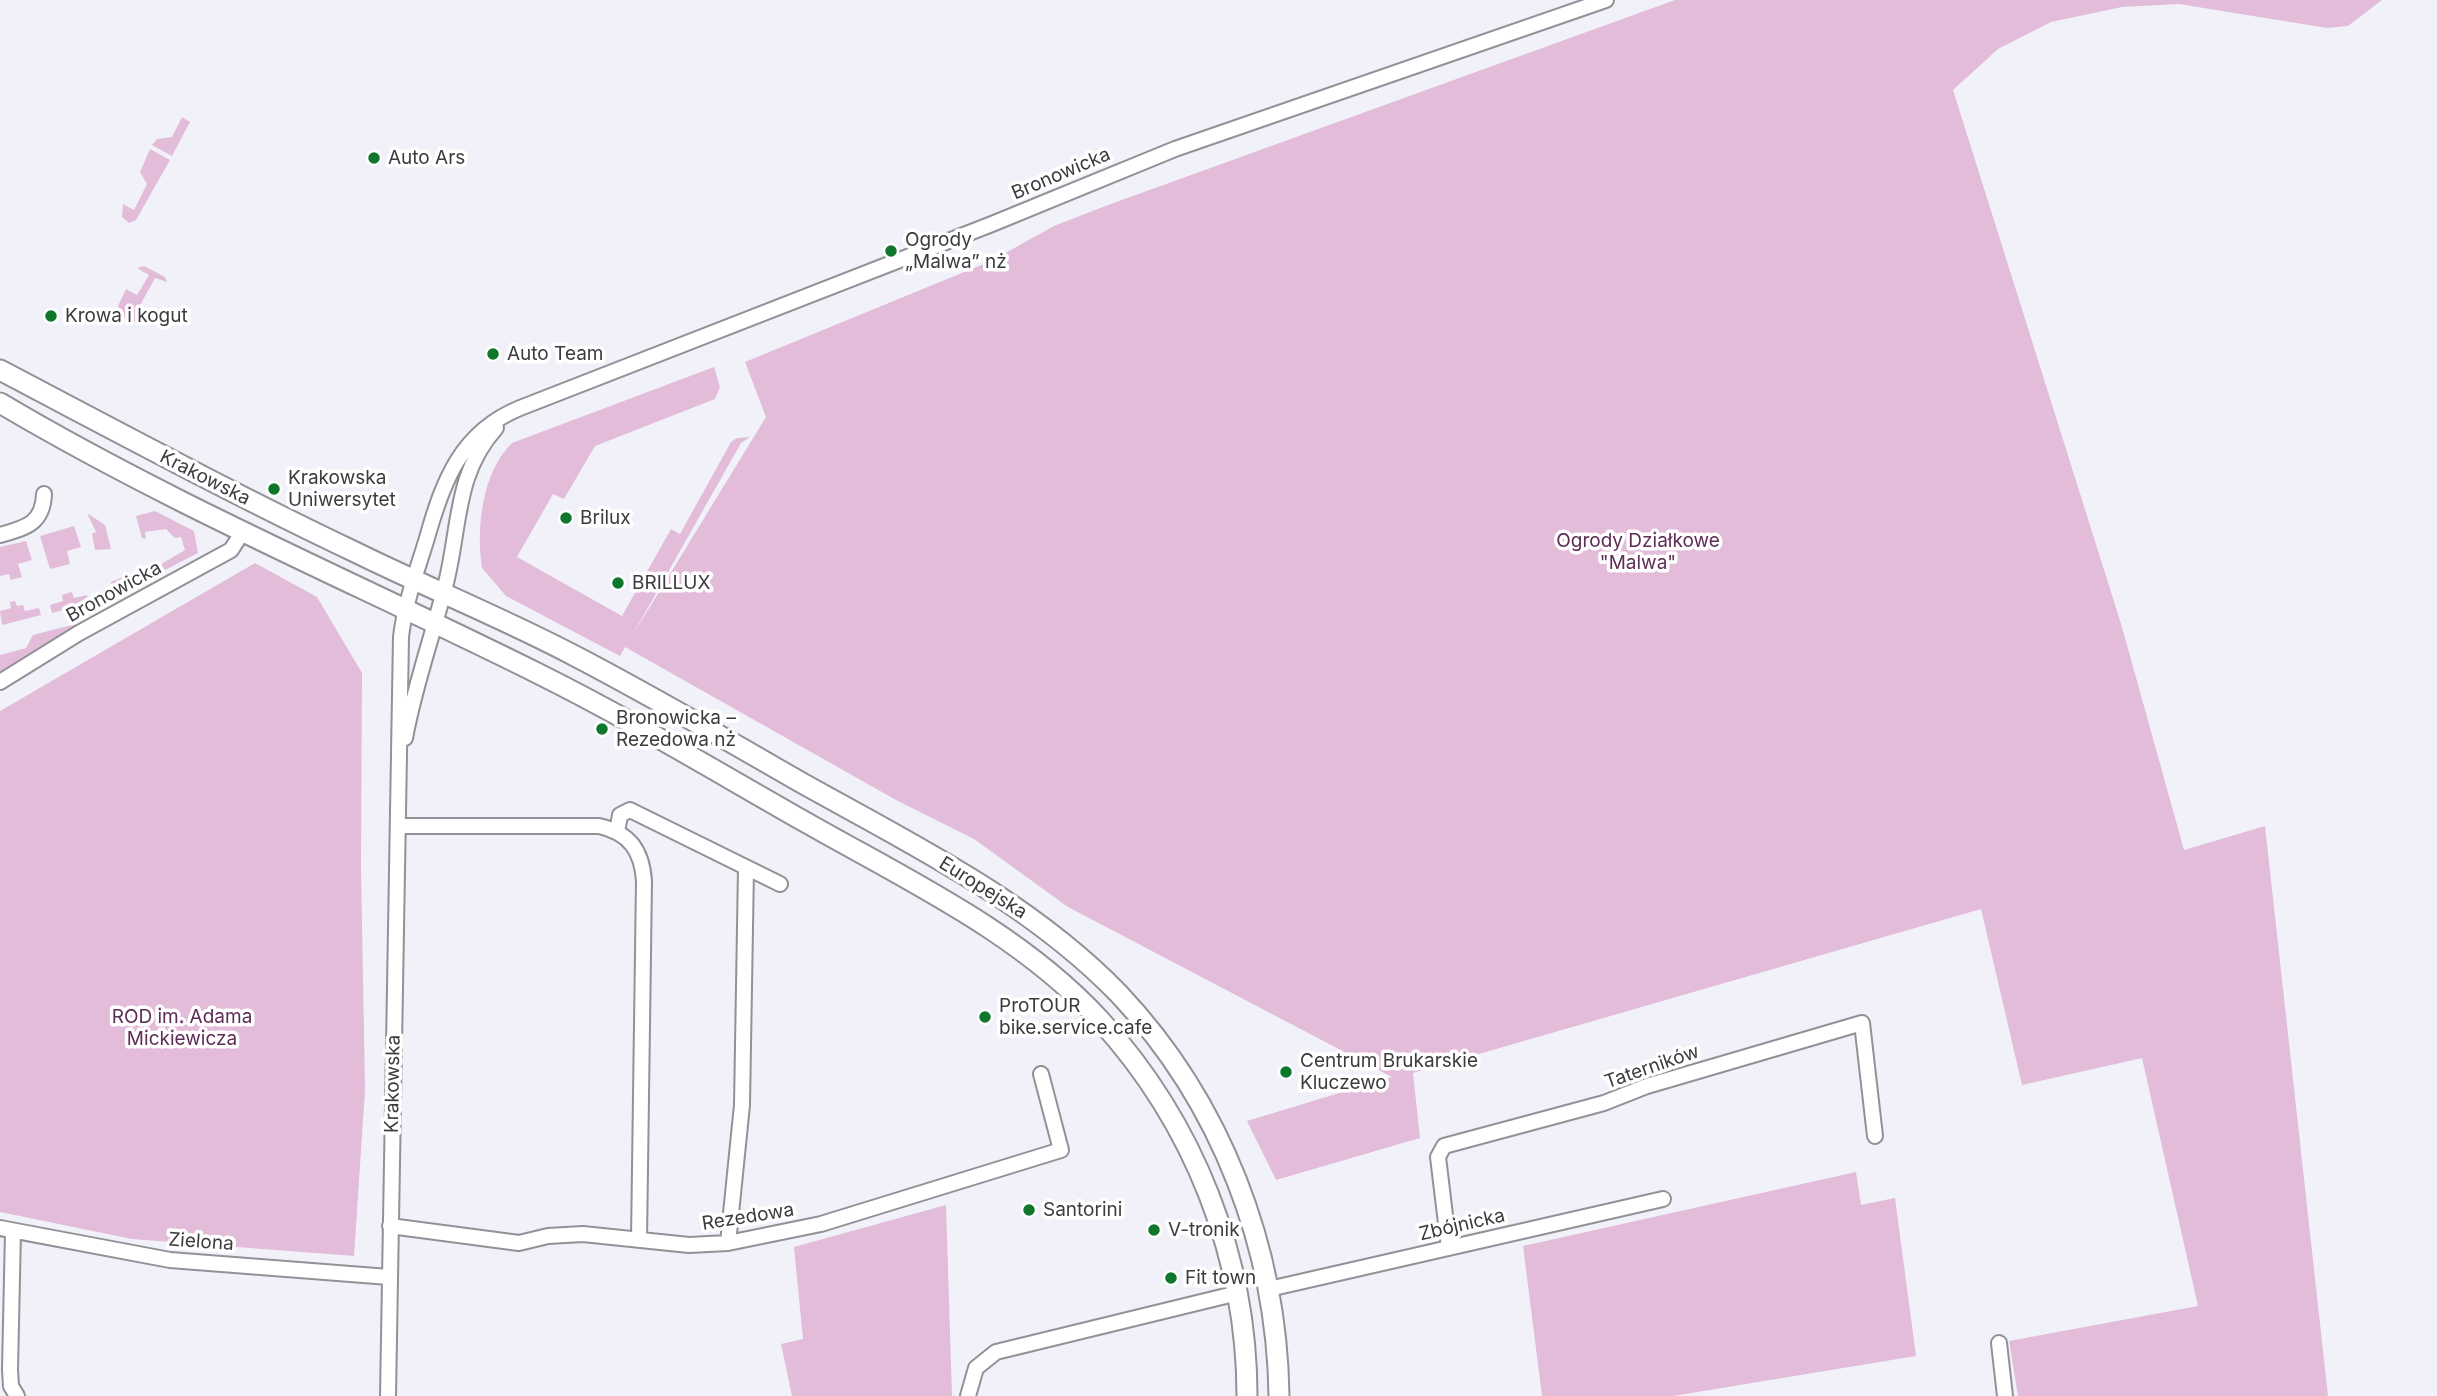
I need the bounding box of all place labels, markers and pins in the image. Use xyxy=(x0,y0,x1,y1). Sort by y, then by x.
place label: Auto Ars xyxy=(388,147,465,169)
marker: Auto Ars xyxy=(366,150,382,166)
place label: Ogrody „Malwa” nż xyxy=(905,229,1007,273)
marker: Ogrody „Malwa” nż xyxy=(883,243,899,259)
place label: Krowa i kogut xyxy=(65,305,188,327)
marker: Krowa i kogut xyxy=(43,308,59,324)
place label: Auto Team xyxy=(507,343,603,365)
marker: Auto Team xyxy=(485,346,501,362)
place label: Krakowska Uniwersytet xyxy=(288,467,396,511)
marker: Krakowska Uniwersytet xyxy=(266,481,282,497)
place label: Brilux xyxy=(580,507,631,529)
marker: Brilux xyxy=(558,510,574,526)
place label: BRILLUX xyxy=(632,572,710,594)
marker: BRILLUX xyxy=(610,575,626,591)
place label: Bronowicka – Rezedowa nż xyxy=(616,707,736,751)
marker: Bronowicka – Rezedowa nż xyxy=(594,721,610,737)
place label: ProTOUR bike.service.cafe xyxy=(999,995,1152,1039)
marker: ProTOUR bike.service.cafe xyxy=(977,1009,993,1025)
place label: Centrum Brukarskie Kluczewo xyxy=(1300,1050,1478,1094)
marker: Centrum Brukarskie Kluczewo xyxy=(1278,1064,1294,1080)
place label: Santorini xyxy=(1043,1199,1122,1221)
marker: Santorini xyxy=(1021,1202,1037,1218)
place label: V-tronik xyxy=(1168,1219,1240,1241)
marker: V-tronik xyxy=(1146,1222,1162,1238)
place label: Fit town xyxy=(1185,1267,1256,1289)
marker: Fit town xyxy=(1163,1270,1179,1286)

